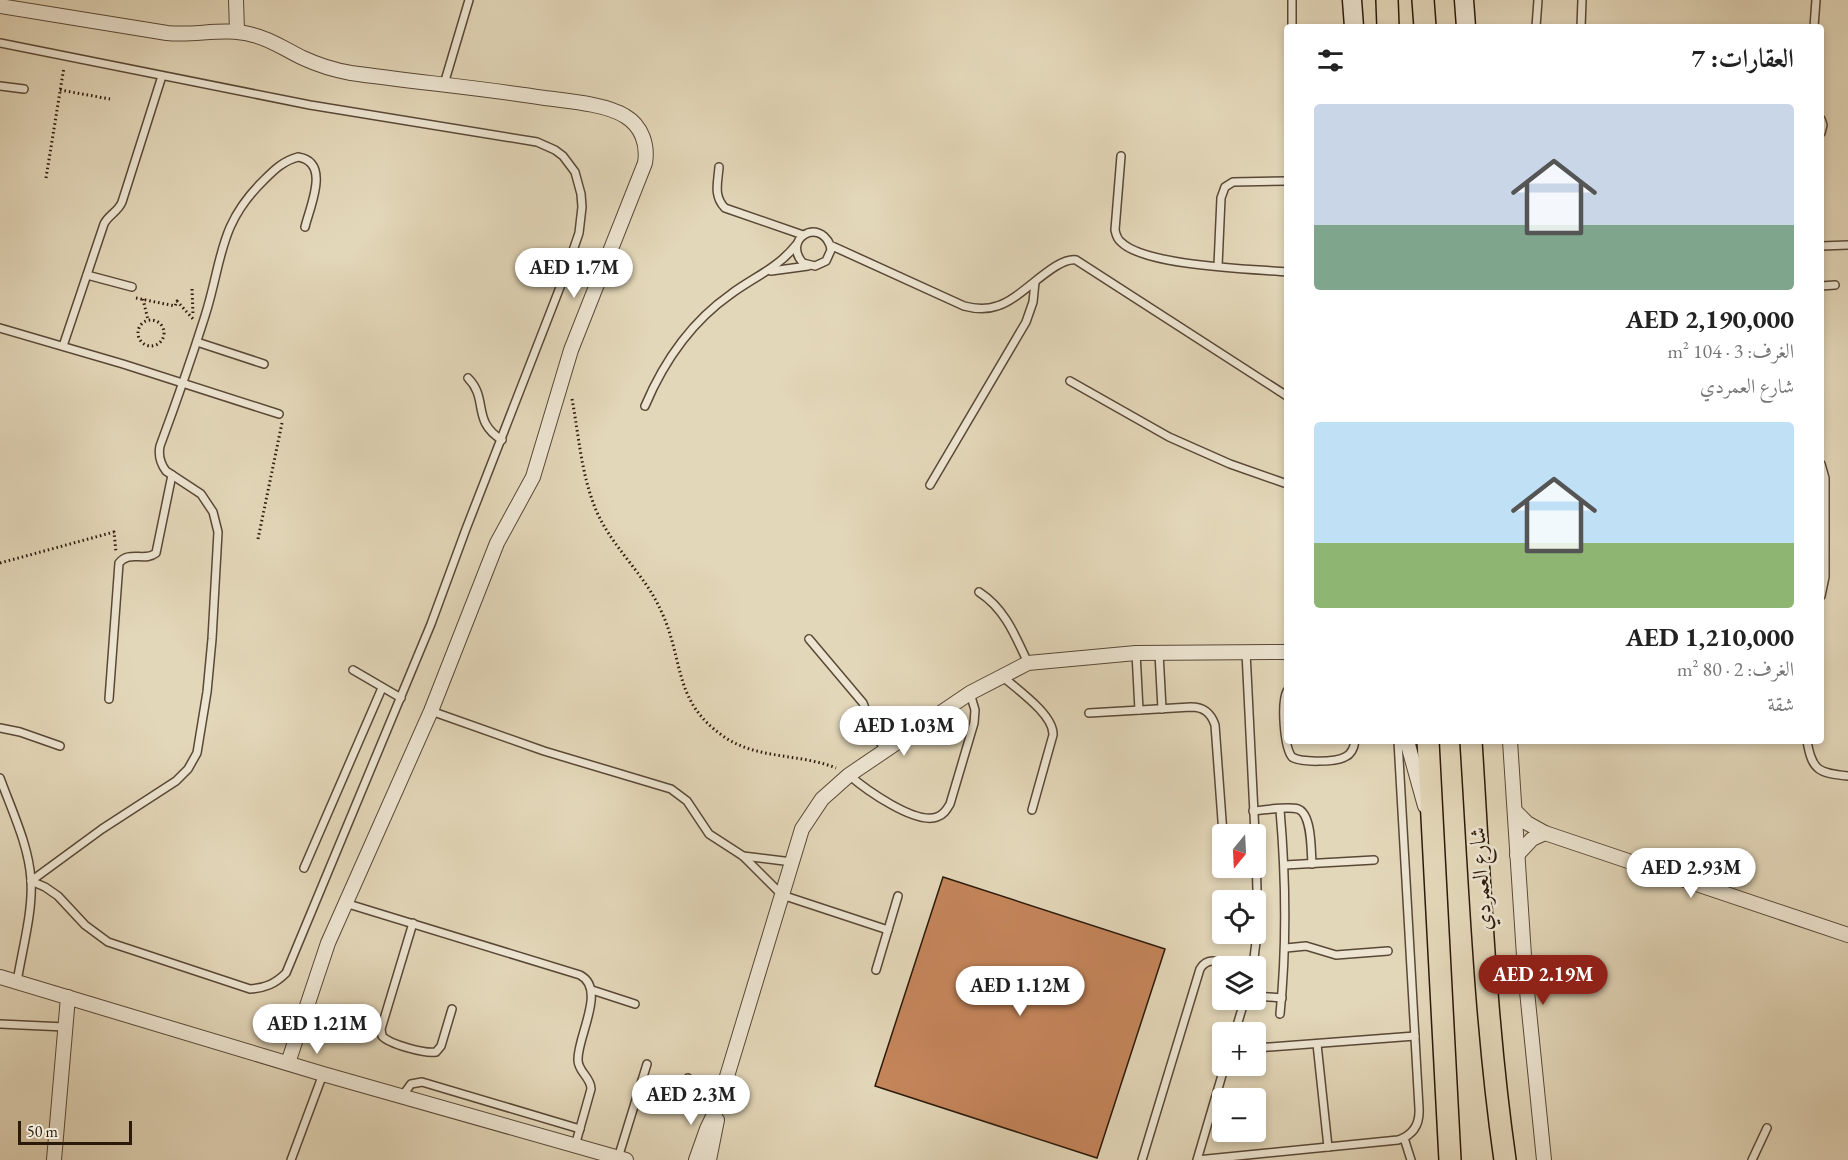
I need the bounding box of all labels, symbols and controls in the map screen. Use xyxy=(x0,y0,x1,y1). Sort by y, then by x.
text: العقارات: 7 xyxy=(1691,41,1794,75)
icon: filters xyxy=(1314,44,1347,77)
icon: home xyxy=(1500,143,1608,251)
pin: AED 1.7M xyxy=(512,248,636,299)
text: AED 1.7M xyxy=(529,254,619,280)
text: AED 2,190,000 xyxy=(1625,302,1794,336)
text: الغرف: 3 · 104 m² xyxy=(1667,338,1794,364)
text: شارع العمردي xyxy=(1700,373,1794,399)
icon: home xyxy=(1500,461,1608,569)
text: AED 1,210,000 xyxy=(1625,620,1794,654)
text: الغرف: 2 · 80 m² xyxy=(1677,656,1794,682)
text: شقة xyxy=(1768,691,1794,717)
pin: AED 1.03M xyxy=(835,706,973,757)
text: AED 1.03M xyxy=(854,712,954,738)
north arrow xyxy=(1212,824,1266,878)
map controls xyxy=(1212,824,1266,1142)
street label: شارع العمردي xyxy=(1462,826,1503,932)
pin: AED 2.93M xyxy=(1622,848,1760,899)
text: AED 2.93M xyxy=(1641,854,1741,880)
button: locate xyxy=(1212,890,1266,944)
pin: AED 2.19M xyxy=(1474,955,1612,1006)
button: layers xyxy=(1212,956,1266,1010)
text: AED 2.19M xyxy=(1493,961,1593,987)
pin: AED 1.12M xyxy=(951,966,1089,1017)
text: AED 1.12M xyxy=(970,972,1070,998)
pin: AED 1.21M xyxy=(248,1004,386,1055)
text: AED 1.21M xyxy=(267,1010,367,1036)
button: + xyxy=(1212,1022,1266,1076)
pin: AED 2.3M xyxy=(629,1075,753,1126)
text: AED 2.3M xyxy=(646,1081,736,1107)
button: − xyxy=(1212,1088,1266,1142)
scale bar xyxy=(18,1118,132,1146)
text: 50 m xyxy=(27,1121,58,1142)

